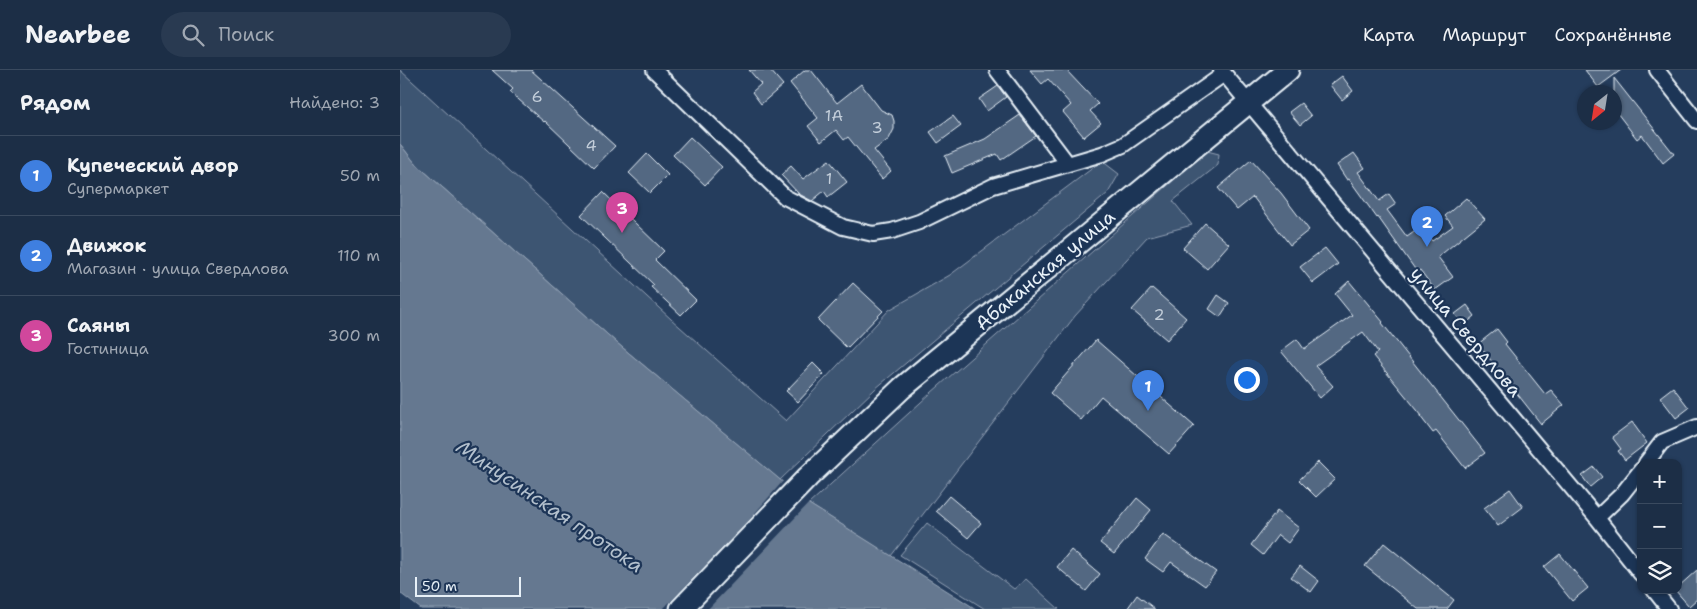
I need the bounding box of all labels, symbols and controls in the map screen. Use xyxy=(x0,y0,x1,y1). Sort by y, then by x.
search box xyxy=(161,12,511,57)
text: Nearbee xyxy=(25,19,131,51)
icon: search xyxy=(179,21,207,49)
text: Поиск xyxy=(219,22,274,47)
text: Карта xyxy=(1363,23,1414,47)
text: Маршрут xyxy=(1442,23,1526,47)
text: Сохранённые xyxy=(1554,23,1672,47)
north arrow xyxy=(1577,85,1622,130)
house number: 6 xyxy=(531,86,543,107)
text: Рядом xyxy=(20,89,90,117)
text: Найдено: 3 xyxy=(289,92,380,113)
house number: 1А xyxy=(825,105,843,126)
house number: 3 xyxy=(871,117,883,138)
house number: 4 xyxy=(585,135,597,156)
text: Купеческий двор xyxy=(67,153,239,178)
text: 1 xyxy=(32,165,40,186)
text: 50 m xyxy=(340,165,380,186)
house number: 1 xyxy=(826,168,832,189)
text: Супермаркет xyxy=(67,178,169,199)
pin: 3 xyxy=(606,192,638,233)
street label: Абаканская улица xyxy=(970,204,1120,336)
pin: 2 xyxy=(1411,206,1443,247)
text: Движок xyxy=(67,233,146,258)
text: 2 xyxy=(30,245,42,266)
text: 110 m xyxy=(337,245,380,266)
text: Магазин · улица Свердлова xyxy=(67,258,288,279)
street label: улица Свердлова xyxy=(1404,262,1528,402)
house number: 2 xyxy=(1153,304,1165,325)
text: Саяны xyxy=(67,313,130,338)
text: 3 xyxy=(30,325,42,346)
text: 300 m xyxy=(328,325,380,346)
text: Гостиница xyxy=(67,338,149,359)
your location xyxy=(1234,367,1260,393)
pin: 1 xyxy=(1132,370,1164,411)
water label: Минусинская протока xyxy=(451,434,649,578)
map controls xyxy=(1637,459,1682,594)
button: + xyxy=(1637,459,1682,504)
button: − xyxy=(1637,504,1682,549)
button: layers xyxy=(1637,549,1682,594)
scale bar xyxy=(415,574,521,597)
text: 50 m xyxy=(422,577,457,595)

